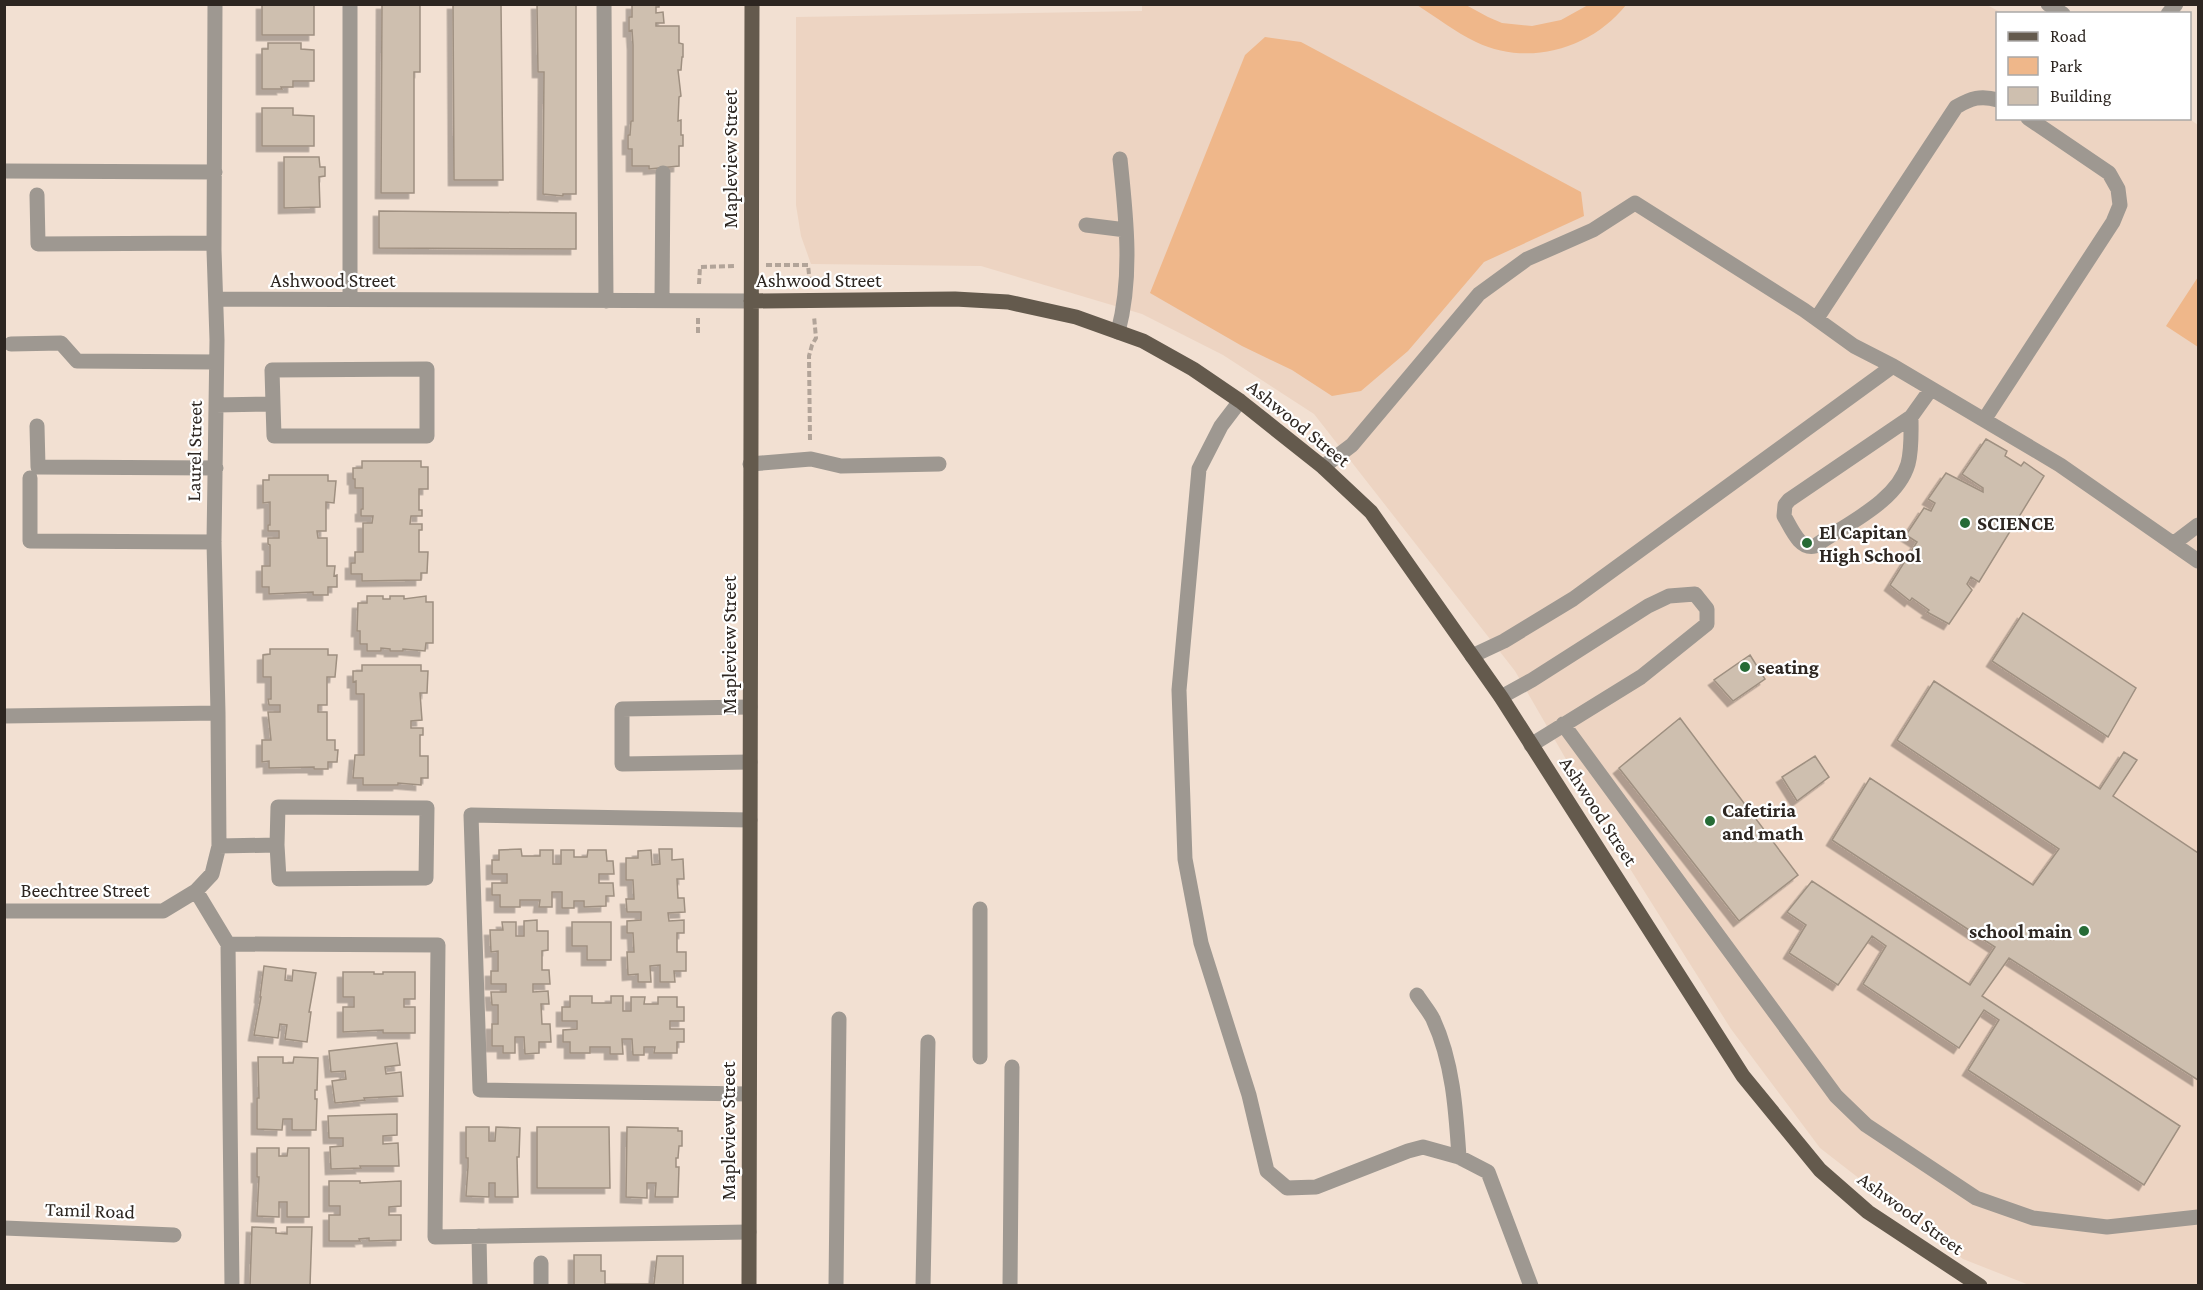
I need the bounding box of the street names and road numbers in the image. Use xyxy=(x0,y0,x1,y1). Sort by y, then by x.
street label: Mapleview Street xyxy=(719,89,742,228)
street label: Ashwood Street xyxy=(270,269,396,291)
street label: Ashwood Street xyxy=(756,269,882,291)
street label: Ashwood Street xyxy=(1243,375,1355,471)
street label: Laurel Street xyxy=(182,400,206,502)
street label: Mapleview Street xyxy=(718,575,741,714)
street label: Ashwood Street xyxy=(1556,752,1643,870)
street label: Beechtree Street xyxy=(21,879,150,901)
street label: Mapleview Street xyxy=(717,1061,740,1200)
street label: Ashwood Street xyxy=(1854,1167,1969,1259)
street label: Tamil Road xyxy=(44,1197,136,1223)

